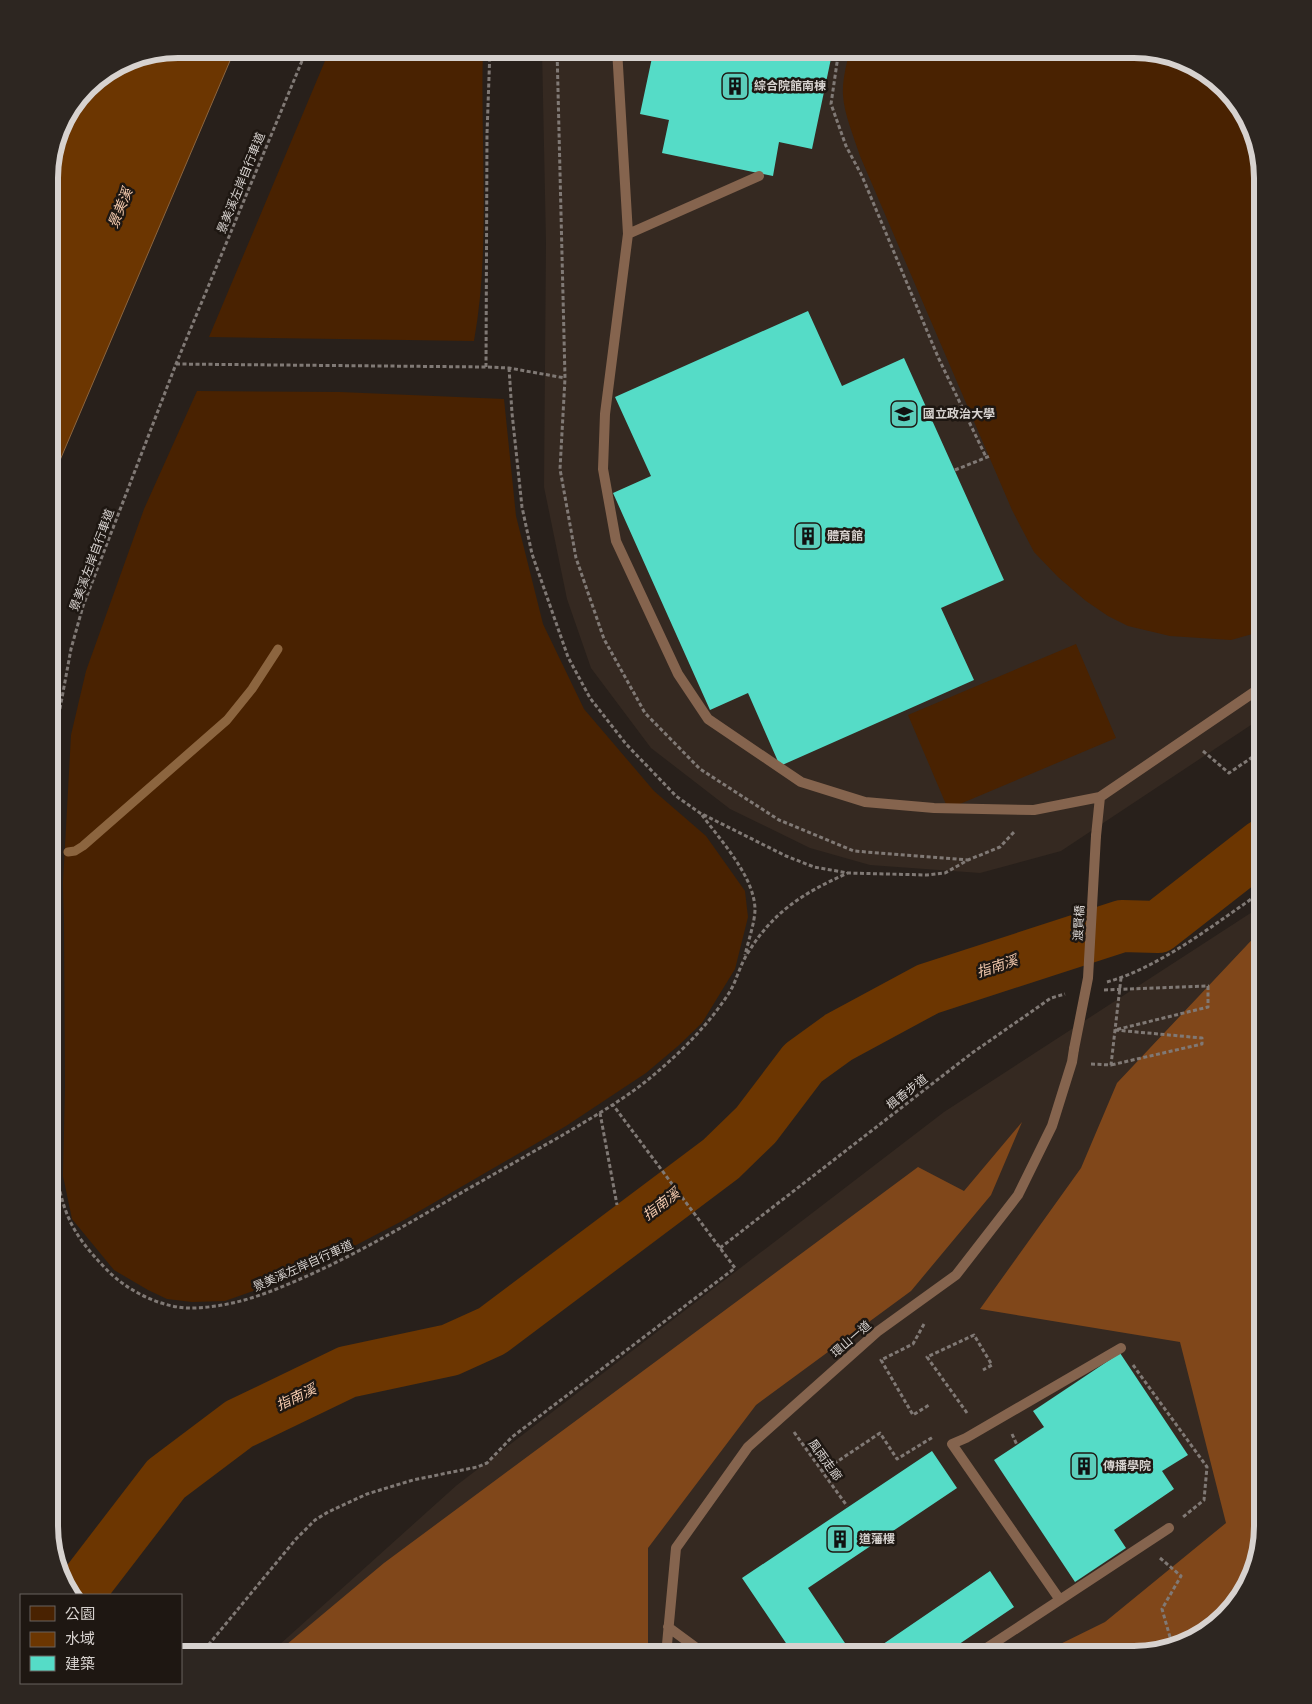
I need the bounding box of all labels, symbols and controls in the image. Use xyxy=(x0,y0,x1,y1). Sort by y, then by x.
building icon: 綜合院館南棟 xyxy=(720,71,750,101)
place label: 綜合院館南棟 xyxy=(754,79,826,93)
street label: 景美溪左岸自行車道 xyxy=(214,130,268,236)
water label: 景美溪 xyxy=(105,184,137,231)
school or university icon: 國立政治大學 xyxy=(889,399,919,429)
place label: 國立政治大學 xyxy=(923,407,995,421)
street label: 景美溪左岸自行車道 xyxy=(67,507,117,613)
building icon: 體育館 xyxy=(793,521,823,551)
place label: 體育館 xyxy=(827,529,863,543)
street label: 渡賢橋 xyxy=(1071,905,1087,941)
water label: 指南溪 xyxy=(975,951,1022,981)
street label: 楓香步道 xyxy=(884,1072,930,1112)
water label: 指南溪 xyxy=(639,1184,685,1224)
street label: 景美溪左岸自行車道 xyxy=(251,1238,355,1294)
street label: 環山一道 xyxy=(828,1318,874,1360)
water label: 指南溪 xyxy=(274,1380,321,1414)
street label: 風雨走廊 xyxy=(805,1436,845,1484)
building icon: 傳播學院 xyxy=(1069,1451,1099,1481)
place label: 傳播學院 xyxy=(1103,1459,1151,1473)
building icon: 道藩樓 xyxy=(825,1524,855,1554)
place label: 道藩樓 xyxy=(859,1532,895,1546)
legend xyxy=(20,1594,182,1684)
text: 公園 xyxy=(65,1605,95,1623)
text: 水域 xyxy=(65,1630,95,1648)
text: 建築 xyxy=(65,1655,95,1673)

